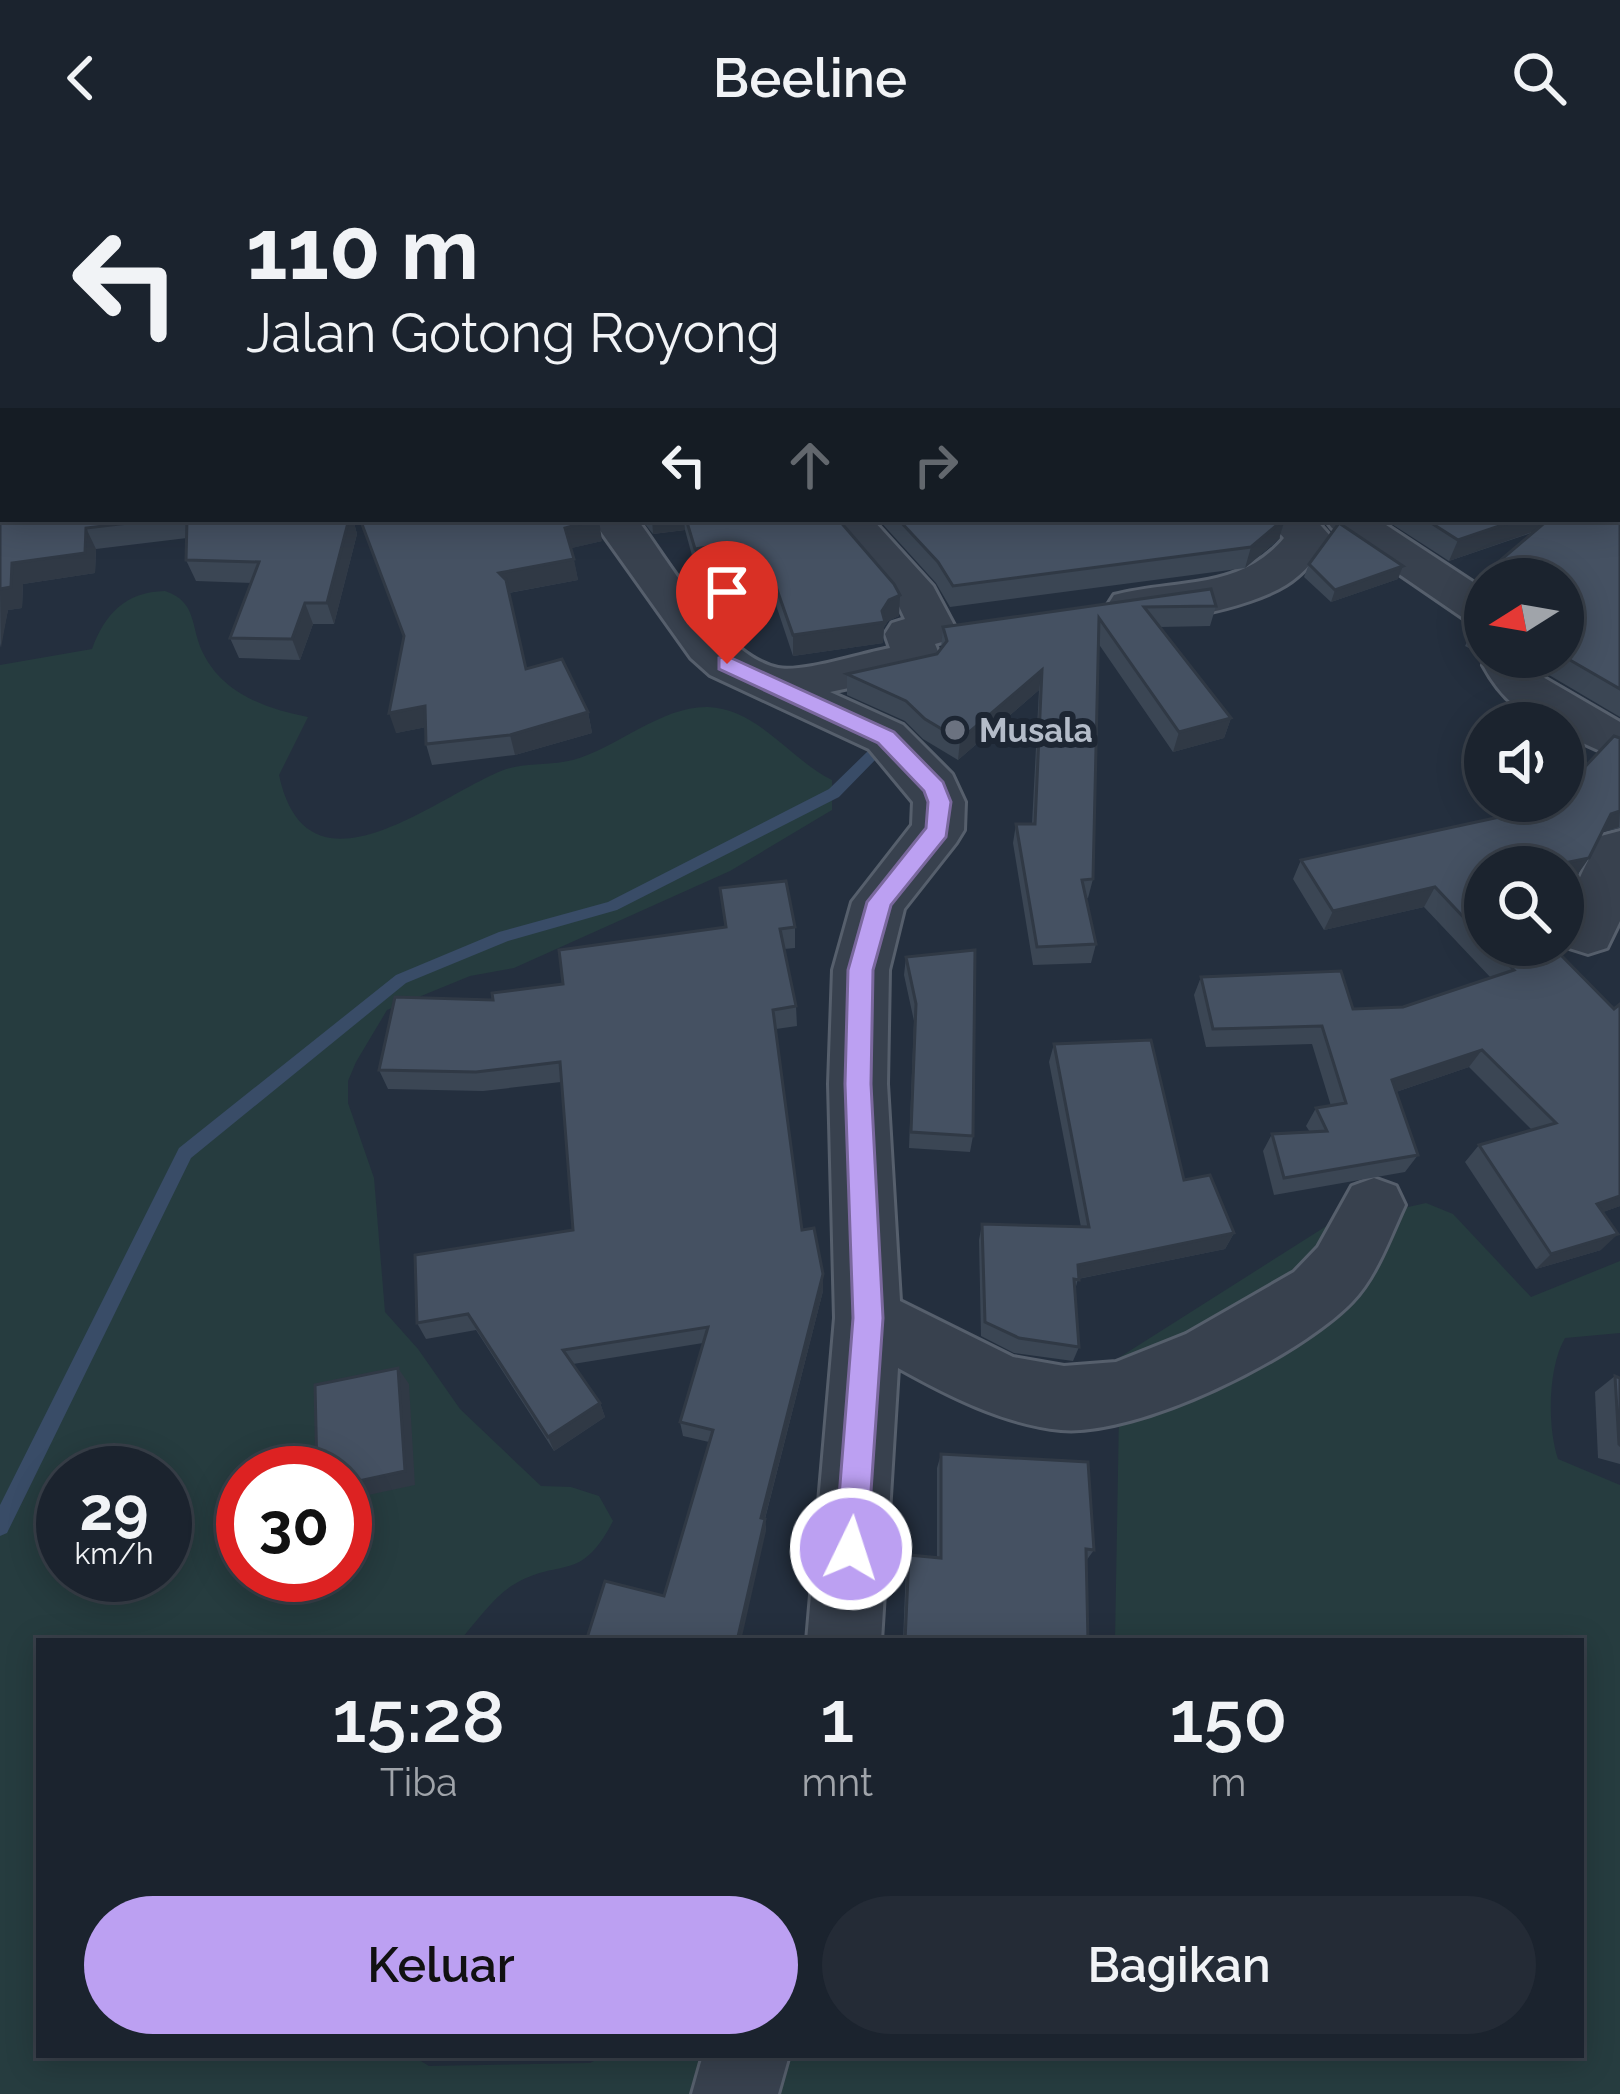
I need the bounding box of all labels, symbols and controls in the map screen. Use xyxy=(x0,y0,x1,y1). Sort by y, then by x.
icon: back xyxy=(48,45,114,111)
icon: search xyxy=(1506,45,1572,111)
text: Beeline xyxy=(713,46,907,110)
text: 110 m xyxy=(246,200,479,299)
icon: left xyxy=(48,204,204,360)
text: Jalan Gotong Royong xyxy=(246,301,780,365)
icon: left xyxy=(651,432,717,498)
icon: ahead xyxy=(777,432,843,498)
icon: right xyxy=(903,432,969,498)
pin xyxy=(676,541,778,664)
north arrow xyxy=(1464,558,1584,678)
map controls xyxy=(1464,558,1584,966)
icon: arrive xyxy=(694,559,760,625)
button: sound xyxy=(1464,702,1584,822)
place label: Musala xyxy=(979,711,1093,750)
marker: Musala xyxy=(942,717,968,743)
button: search xyxy=(1464,846,1584,966)
speed limit sign: 30 xyxy=(216,1446,372,1602)
text: 29 xyxy=(79,1474,149,1544)
position arrow xyxy=(788,1486,914,1612)
text: km/h xyxy=(74,1536,154,1571)
text: 15:28 xyxy=(333,1674,505,1759)
text: 1 xyxy=(820,1674,854,1759)
text: 150 xyxy=(1170,1674,1287,1759)
text: Tiba xyxy=(380,1759,458,1805)
text: mnt xyxy=(802,1759,873,1805)
text: m xyxy=(1211,1759,1246,1805)
button: Keluar xyxy=(84,1896,798,2034)
button: Bagikan xyxy=(822,1896,1536,2034)

